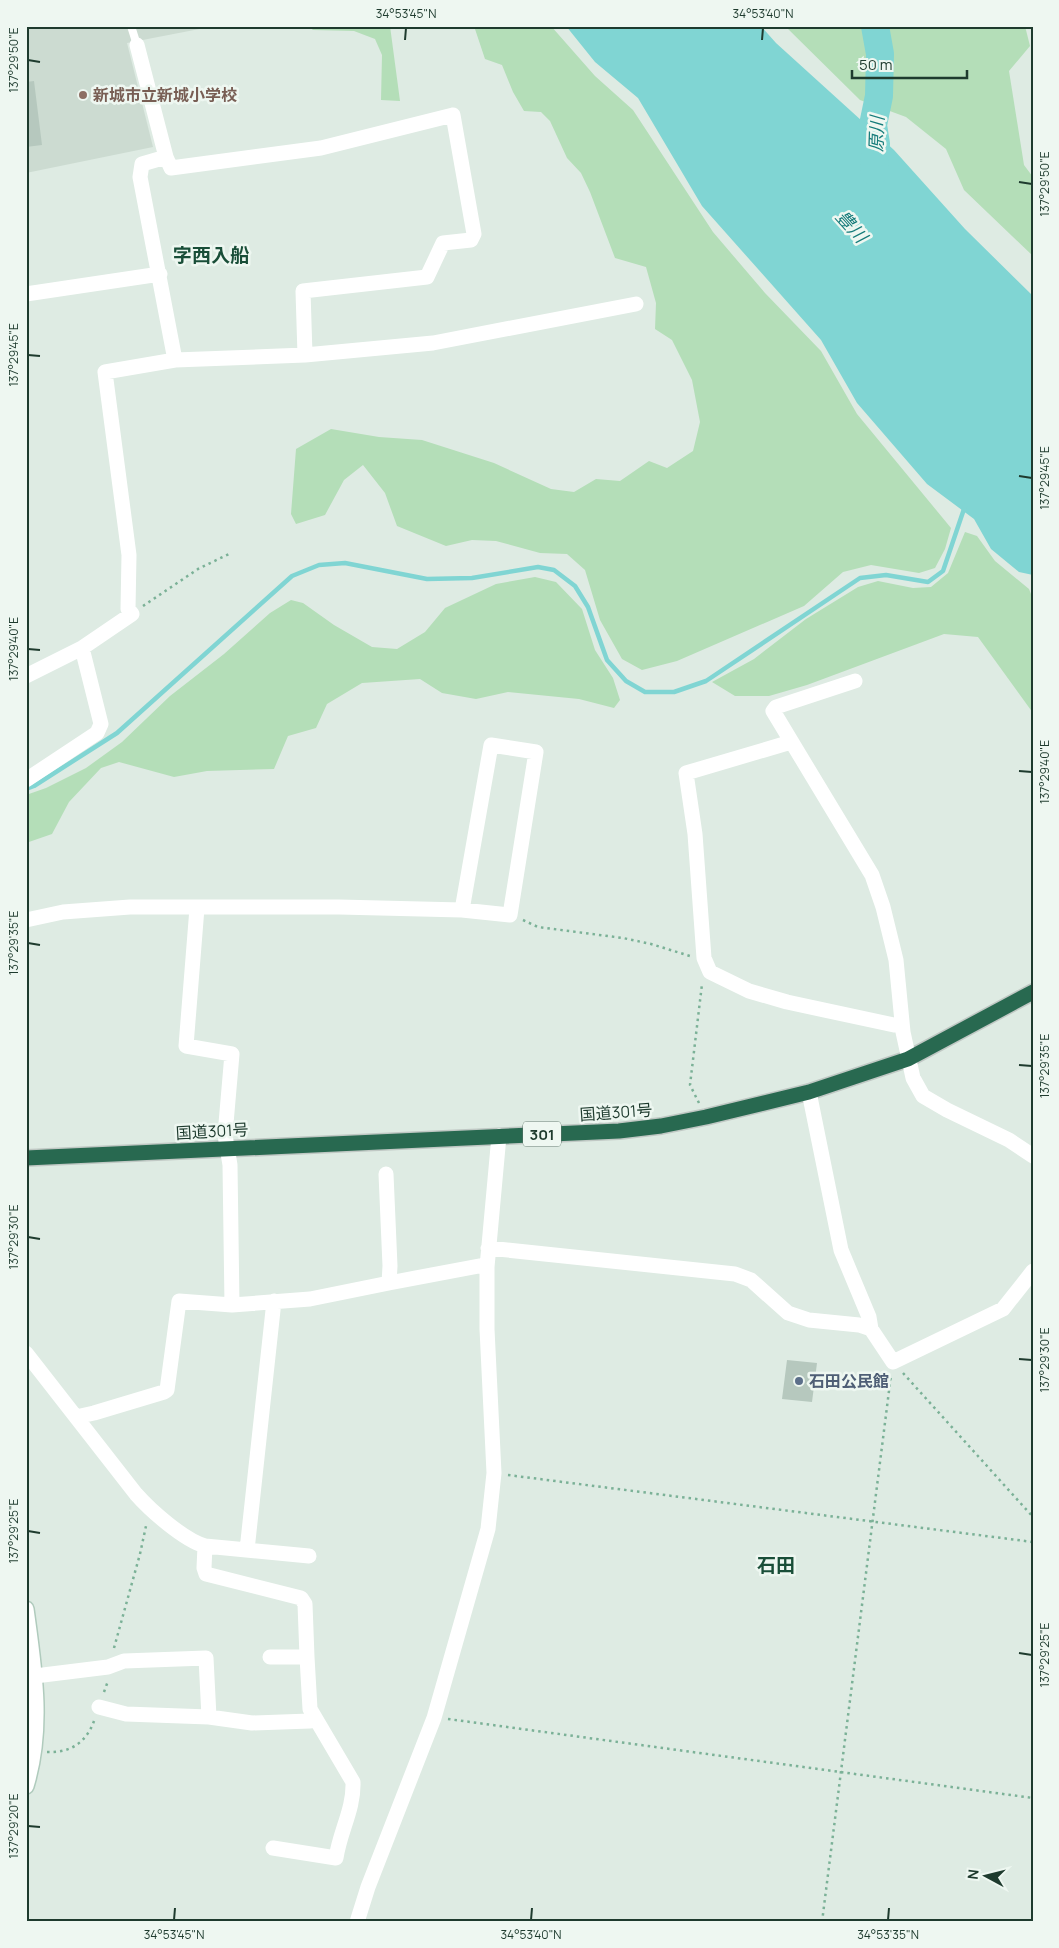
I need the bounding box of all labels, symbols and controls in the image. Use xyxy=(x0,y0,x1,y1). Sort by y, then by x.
text: 34°53'45"N xyxy=(376,5,436,22)
text: 34°53'40"N xyxy=(732,5,794,22)
text: 137°29'50"E xyxy=(5,27,22,93)
scale bar xyxy=(852,48,966,80)
text: 50 m xyxy=(859,54,893,75)
place label: 新城市立新城小学校 xyxy=(93,84,237,106)
marker: 新城市立新城小学校 xyxy=(77,89,89,101)
water label: 原川 xyxy=(863,114,889,152)
text: 137°29'50"E xyxy=(1036,151,1053,217)
water label: 豊川 xyxy=(831,205,874,249)
district label: 字西入船 xyxy=(173,242,250,268)
text: 137°29'45"E xyxy=(5,323,22,387)
text: 137°29'45"E xyxy=(1036,446,1053,510)
text: 137°29'40"E xyxy=(5,617,22,681)
text: 137°29'40"E xyxy=(1036,740,1053,804)
text: 137°29'35"E xyxy=(5,910,22,975)
text: 137°29'35"E xyxy=(1036,1033,1053,1098)
street label: 国道301号 xyxy=(579,1098,653,1126)
street label: 国道301号 xyxy=(175,1118,249,1144)
road number: 301 xyxy=(523,1122,561,1146)
text: 137°29'30"E xyxy=(5,1204,22,1270)
text: 137°29'30"E xyxy=(1036,1327,1053,1393)
place label: 石田公民館 xyxy=(809,1370,889,1392)
marker: 石田公民館 xyxy=(793,1375,805,1387)
text: 137°29'25"E xyxy=(5,1498,22,1563)
district label: 石田 xyxy=(757,1552,795,1578)
text: 137°29'25"E xyxy=(1036,1622,1053,1687)
text: 137°29'20"E xyxy=(5,1793,22,1859)
north arrow xyxy=(962,1850,1012,1900)
text: N xyxy=(963,1868,983,1881)
text: 34°53'45"N xyxy=(144,1926,204,1943)
text: 34°53'40"N xyxy=(500,1926,562,1943)
text: 34°53'35"N xyxy=(857,1926,919,1943)

